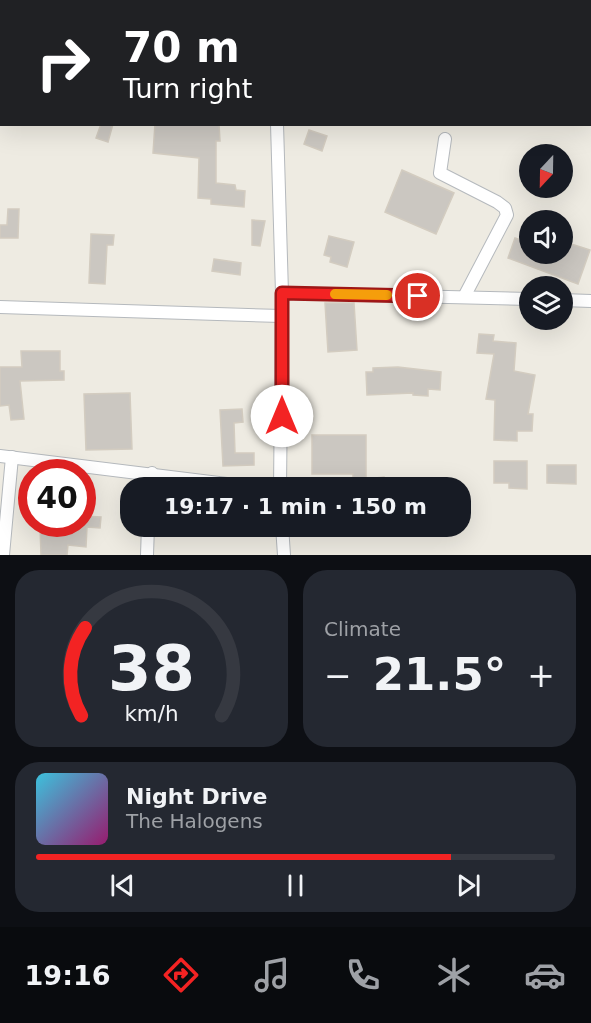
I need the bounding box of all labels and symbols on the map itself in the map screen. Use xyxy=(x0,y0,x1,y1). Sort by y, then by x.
north arrow xyxy=(519,144,573,198)
pin xyxy=(392,270,443,321)
position arrow xyxy=(250,384,314,448)
speed limit sign: 40 xyxy=(18,459,96,537)

